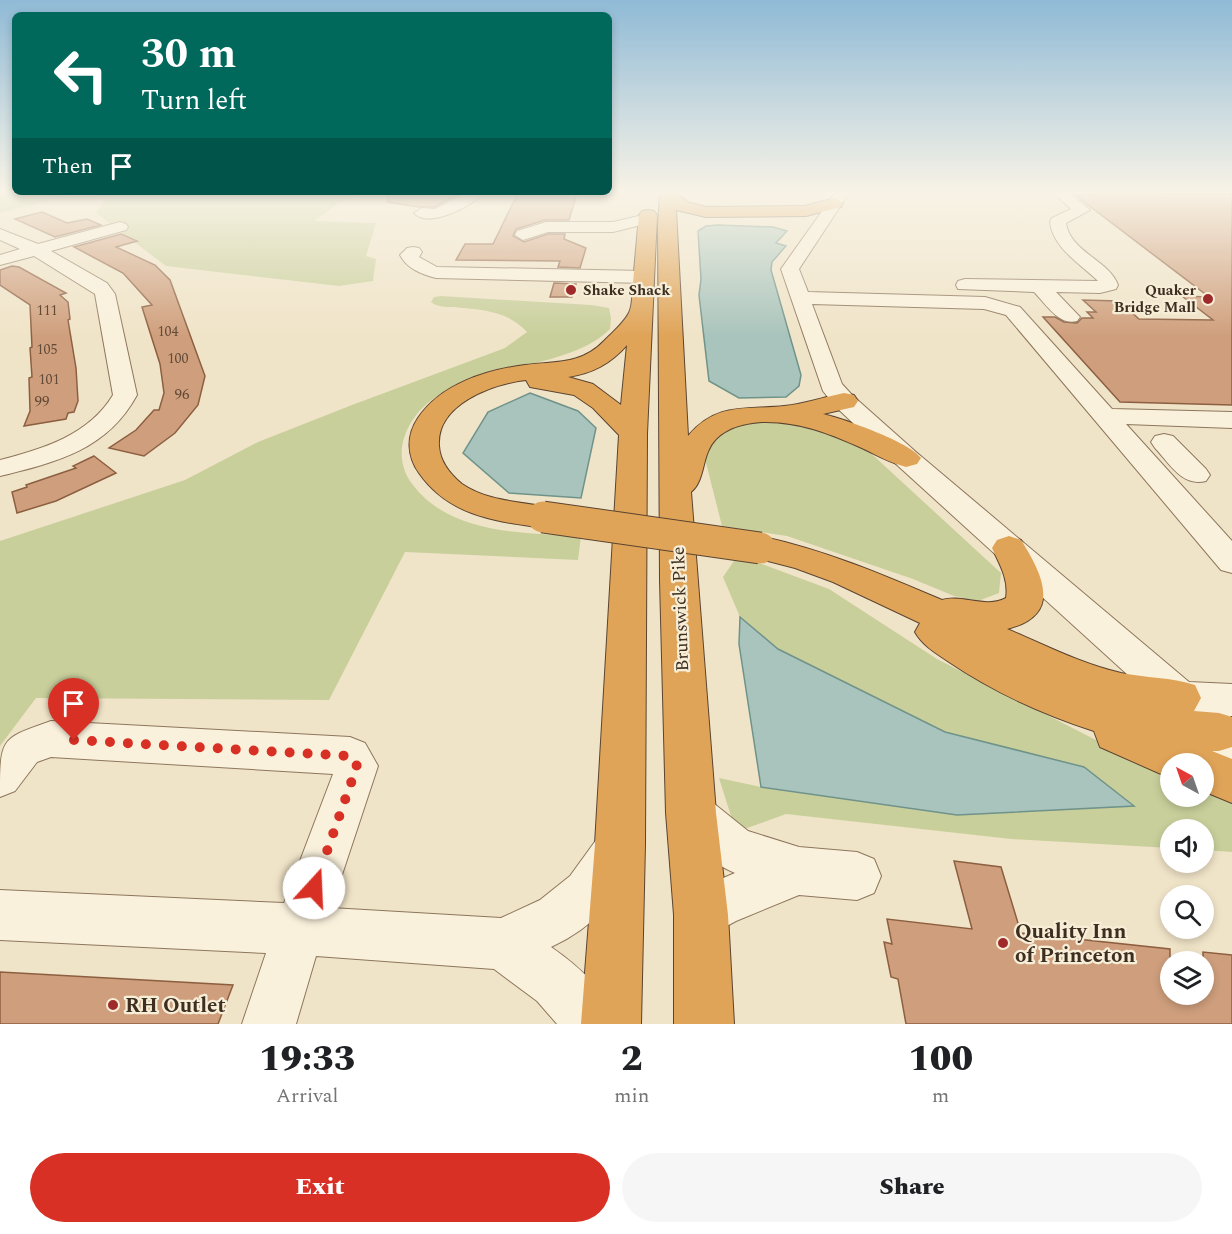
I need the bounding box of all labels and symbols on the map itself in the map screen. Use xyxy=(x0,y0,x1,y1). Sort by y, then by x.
place label: Shake Shack xyxy=(583,279,670,302)
place label: Quaker Bridge Mall xyxy=(1114,279,1197,319)
marker: Shake Shack xyxy=(564,283,578,297)
marker: Quaker Bridge Mall xyxy=(1201,292,1215,306)
house number: 111 xyxy=(37,300,58,321)
house number: 104 xyxy=(158,321,179,342)
house number: 105 xyxy=(37,339,58,360)
house number: 100 xyxy=(168,348,189,369)
house number: 101 xyxy=(39,369,60,390)
house number: 96 xyxy=(174,383,190,406)
house number: 99 xyxy=(34,390,50,413)
street label: Brunswick Pike xyxy=(665,546,696,672)
pin xyxy=(48,678,99,740)
north arrow xyxy=(1160,753,1214,807)
position arrow xyxy=(282,856,346,920)
place label: Quality Inn of Princeton xyxy=(1015,916,1135,972)
marker: Quality Inn of Princeton xyxy=(996,936,1010,950)
place label: RH Outlet xyxy=(125,990,226,1022)
marker: RH Outlet xyxy=(106,998,120,1012)

